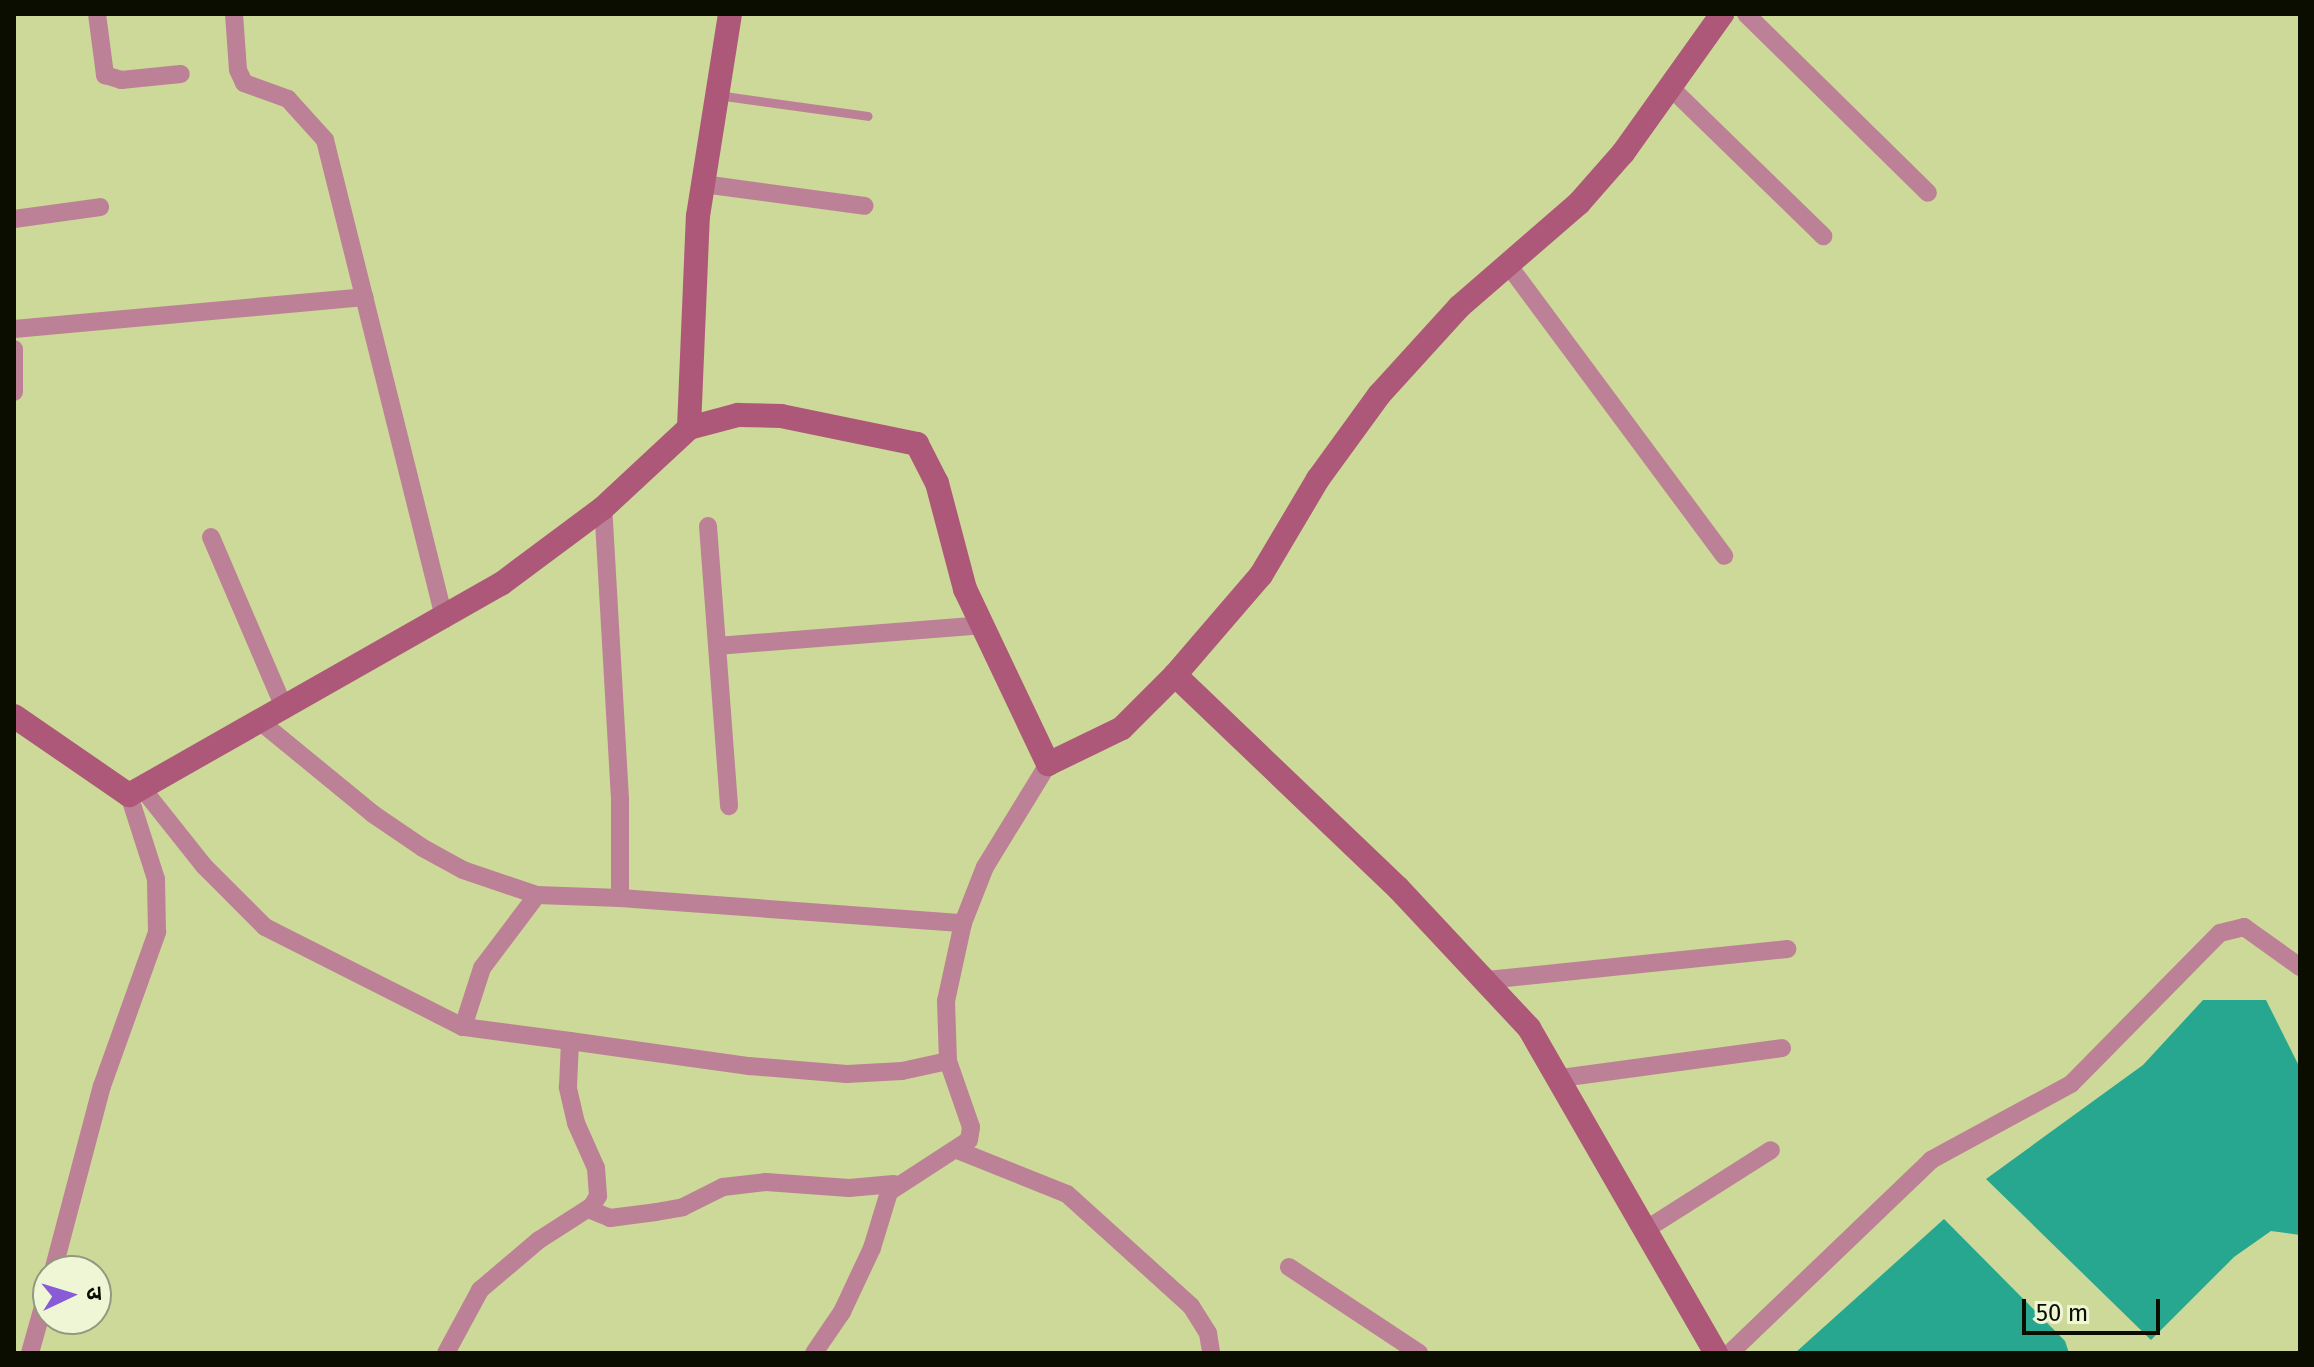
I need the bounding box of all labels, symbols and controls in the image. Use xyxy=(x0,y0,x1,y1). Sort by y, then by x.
north arrow xyxy=(32,1255,112,1335)
scale bar xyxy=(2026,1283,2164,1333)
text: उ xyxy=(81,1286,108,1301)
text: 50 m xyxy=(2036,1299,2088,1327)

